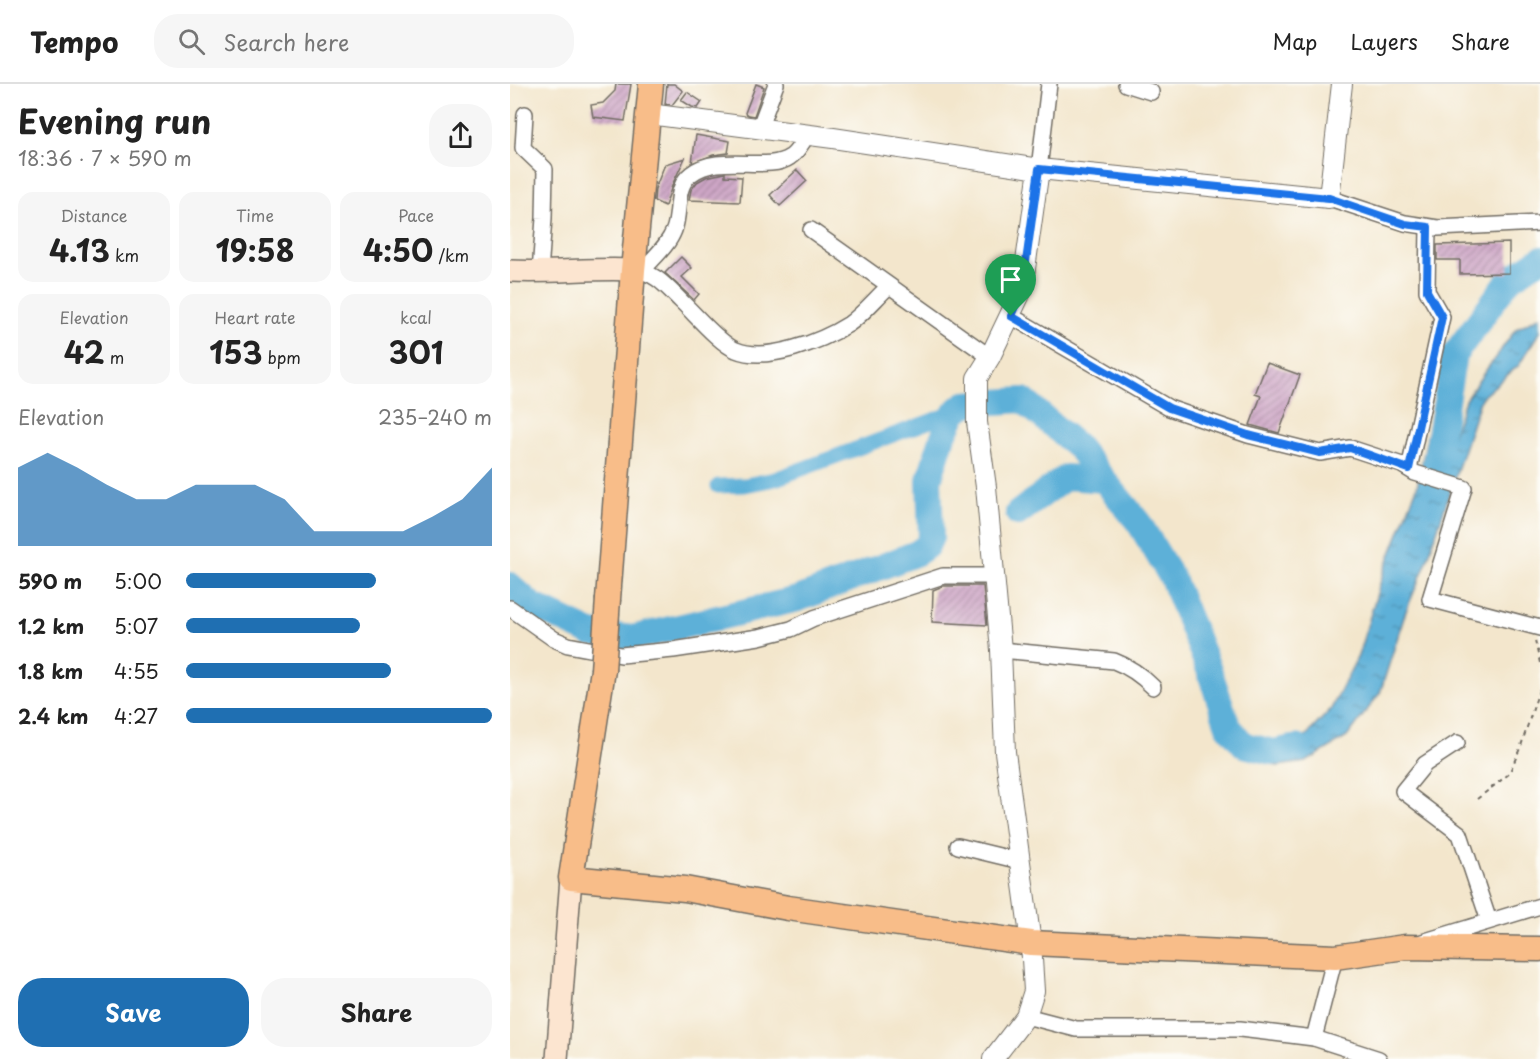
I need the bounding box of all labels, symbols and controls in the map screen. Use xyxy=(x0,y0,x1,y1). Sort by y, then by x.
search box xyxy=(154,14,574,68)
text: Tempo xyxy=(30,20,118,63)
icon: search xyxy=(175,25,208,58)
text: Search here xyxy=(223,25,349,58)
text: Map xyxy=(1273,25,1317,57)
text: Layers xyxy=(1350,25,1418,57)
text: Share xyxy=(1451,25,1510,57)
text: Evening run xyxy=(18,95,211,145)
button: share xyxy=(429,104,492,167)
text: 18:36 · 7 × 590 m xyxy=(18,143,192,173)
text: Distance xyxy=(60,203,128,227)
text: Time xyxy=(236,203,274,227)
text: Pace xyxy=(398,203,434,227)
text: 4.13 xyxy=(49,227,110,272)
text: 19:58 xyxy=(215,227,295,272)
text: 4:50 xyxy=(363,227,433,272)
text: km xyxy=(110,243,139,267)
text: /km xyxy=(433,243,469,267)
pin xyxy=(985,254,1036,316)
icon: arrive xyxy=(994,263,1027,296)
text: Elevation xyxy=(59,305,129,329)
text: Heart rate xyxy=(215,305,295,329)
text: kcal xyxy=(400,305,432,329)
text: 42 xyxy=(64,329,104,374)
text: 153 xyxy=(209,329,262,374)
text: 301 xyxy=(389,329,443,374)
text: m xyxy=(104,345,124,369)
text: bpm xyxy=(262,345,301,369)
text: Elevation xyxy=(18,402,104,432)
text: 235–240 m xyxy=(378,402,492,432)
text: 590 m xyxy=(18,566,82,596)
text: 5:00 xyxy=(114,566,162,596)
text: 1.2 km xyxy=(18,611,84,641)
text: 5:07 xyxy=(114,611,158,641)
text: 1.8 km xyxy=(18,656,83,686)
text: 4:55 xyxy=(114,656,159,686)
text: 2.4 km xyxy=(18,701,88,731)
text: 4:27 xyxy=(114,701,158,731)
button: Save xyxy=(18,978,249,1047)
button: Share xyxy=(261,978,492,1047)

